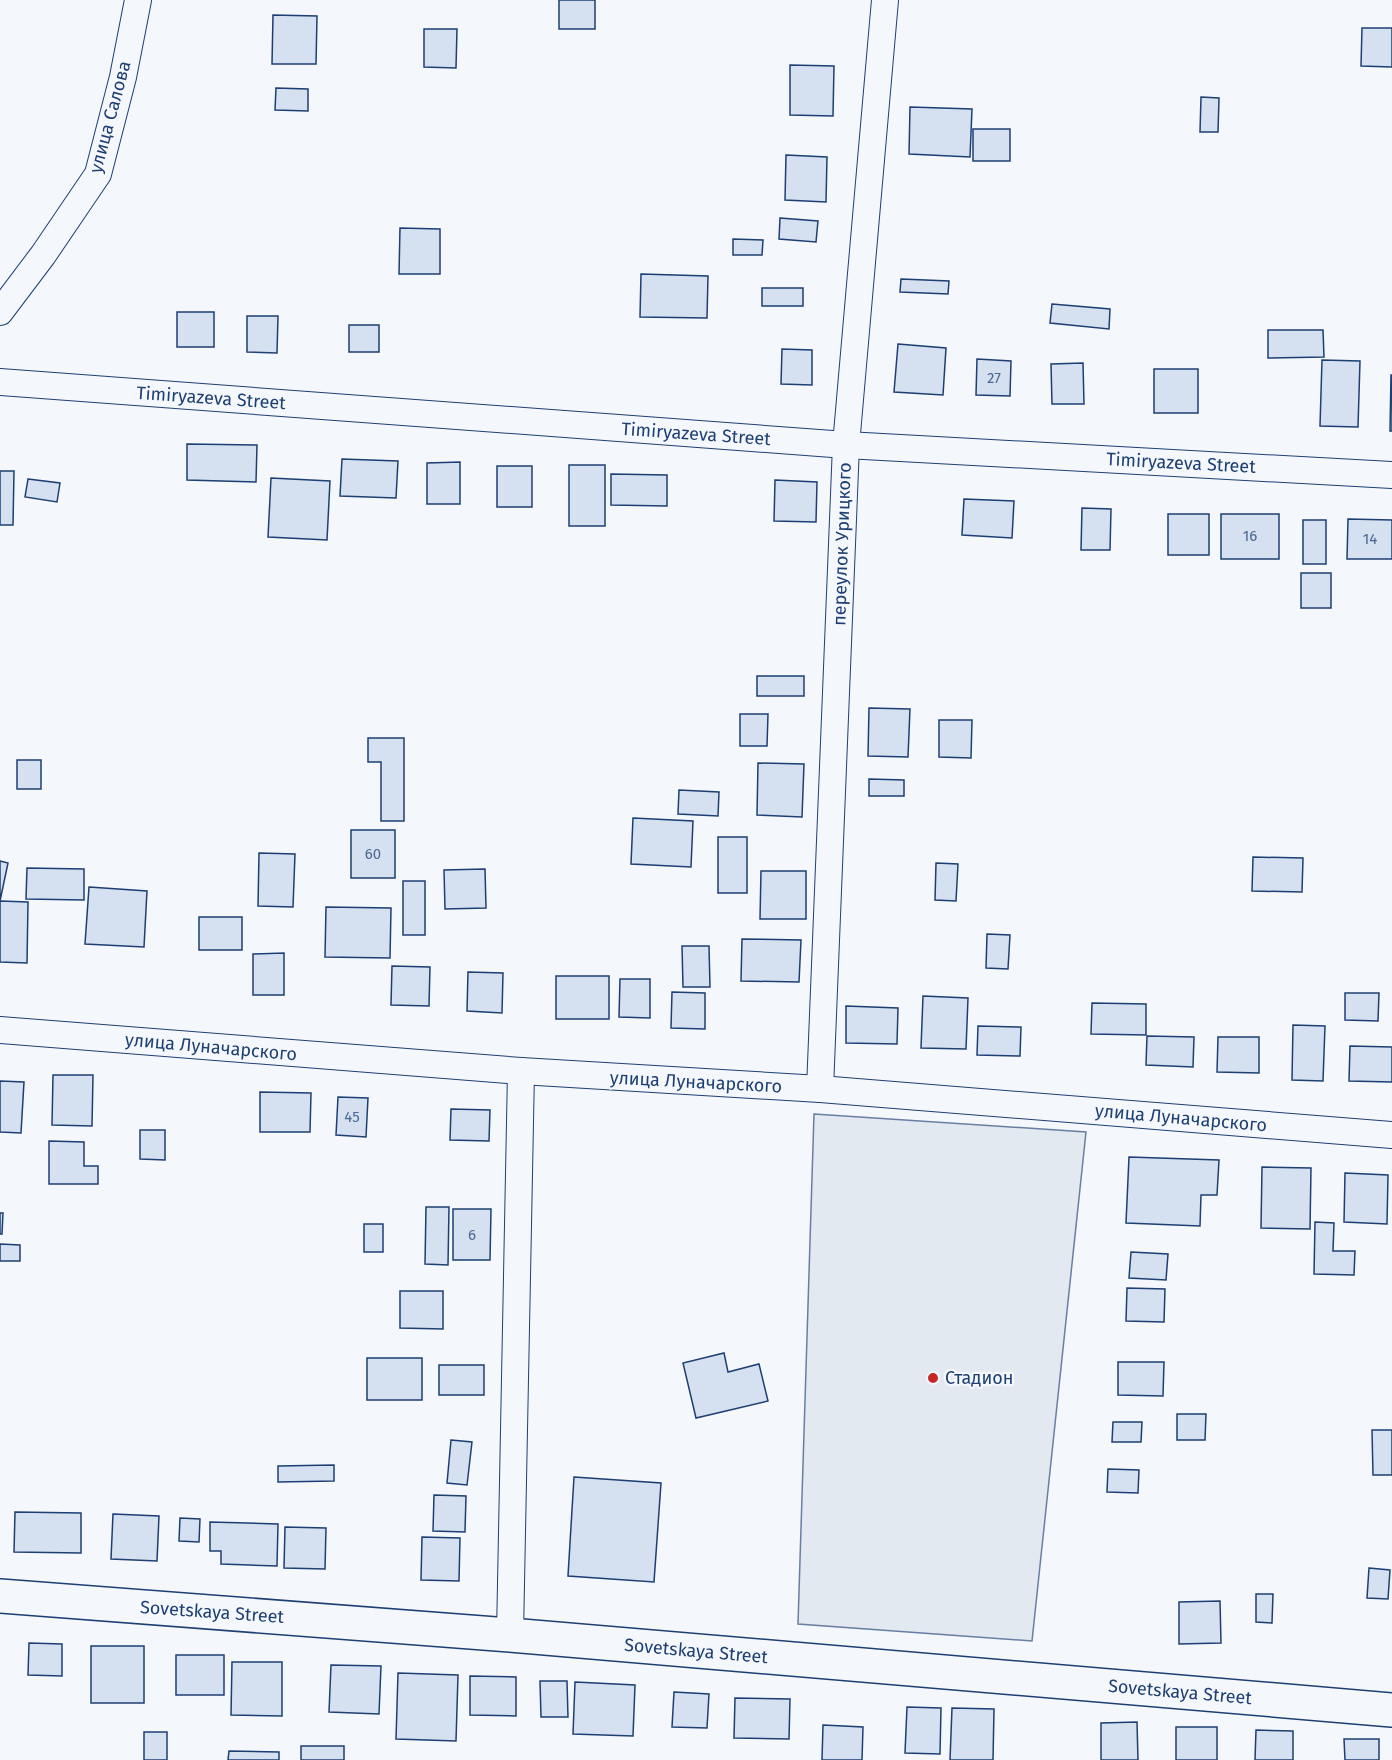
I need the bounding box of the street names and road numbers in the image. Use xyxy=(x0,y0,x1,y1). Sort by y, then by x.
street label: улица Салова xyxy=(84,58,136,176)
street label: Timiryazeva Street xyxy=(136,382,287,414)
street label: Timiryazeva Street xyxy=(621,418,772,450)
street label: Timiryazeva Street xyxy=(1106,448,1257,478)
street label: переулок Урицкого xyxy=(828,462,856,626)
street label: улица Луначарского xyxy=(124,1029,298,1065)
street label: улица Луначарского xyxy=(609,1066,783,1098)
street label: улица Луначарского xyxy=(1094,1100,1268,1136)
street label: Sovetskaya Street xyxy=(139,1596,285,1628)
street label: Sovetskaya Street xyxy=(623,1634,769,1668)
street label: Sovetskaya Street xyxy=(1107,1675,1253,1709)

